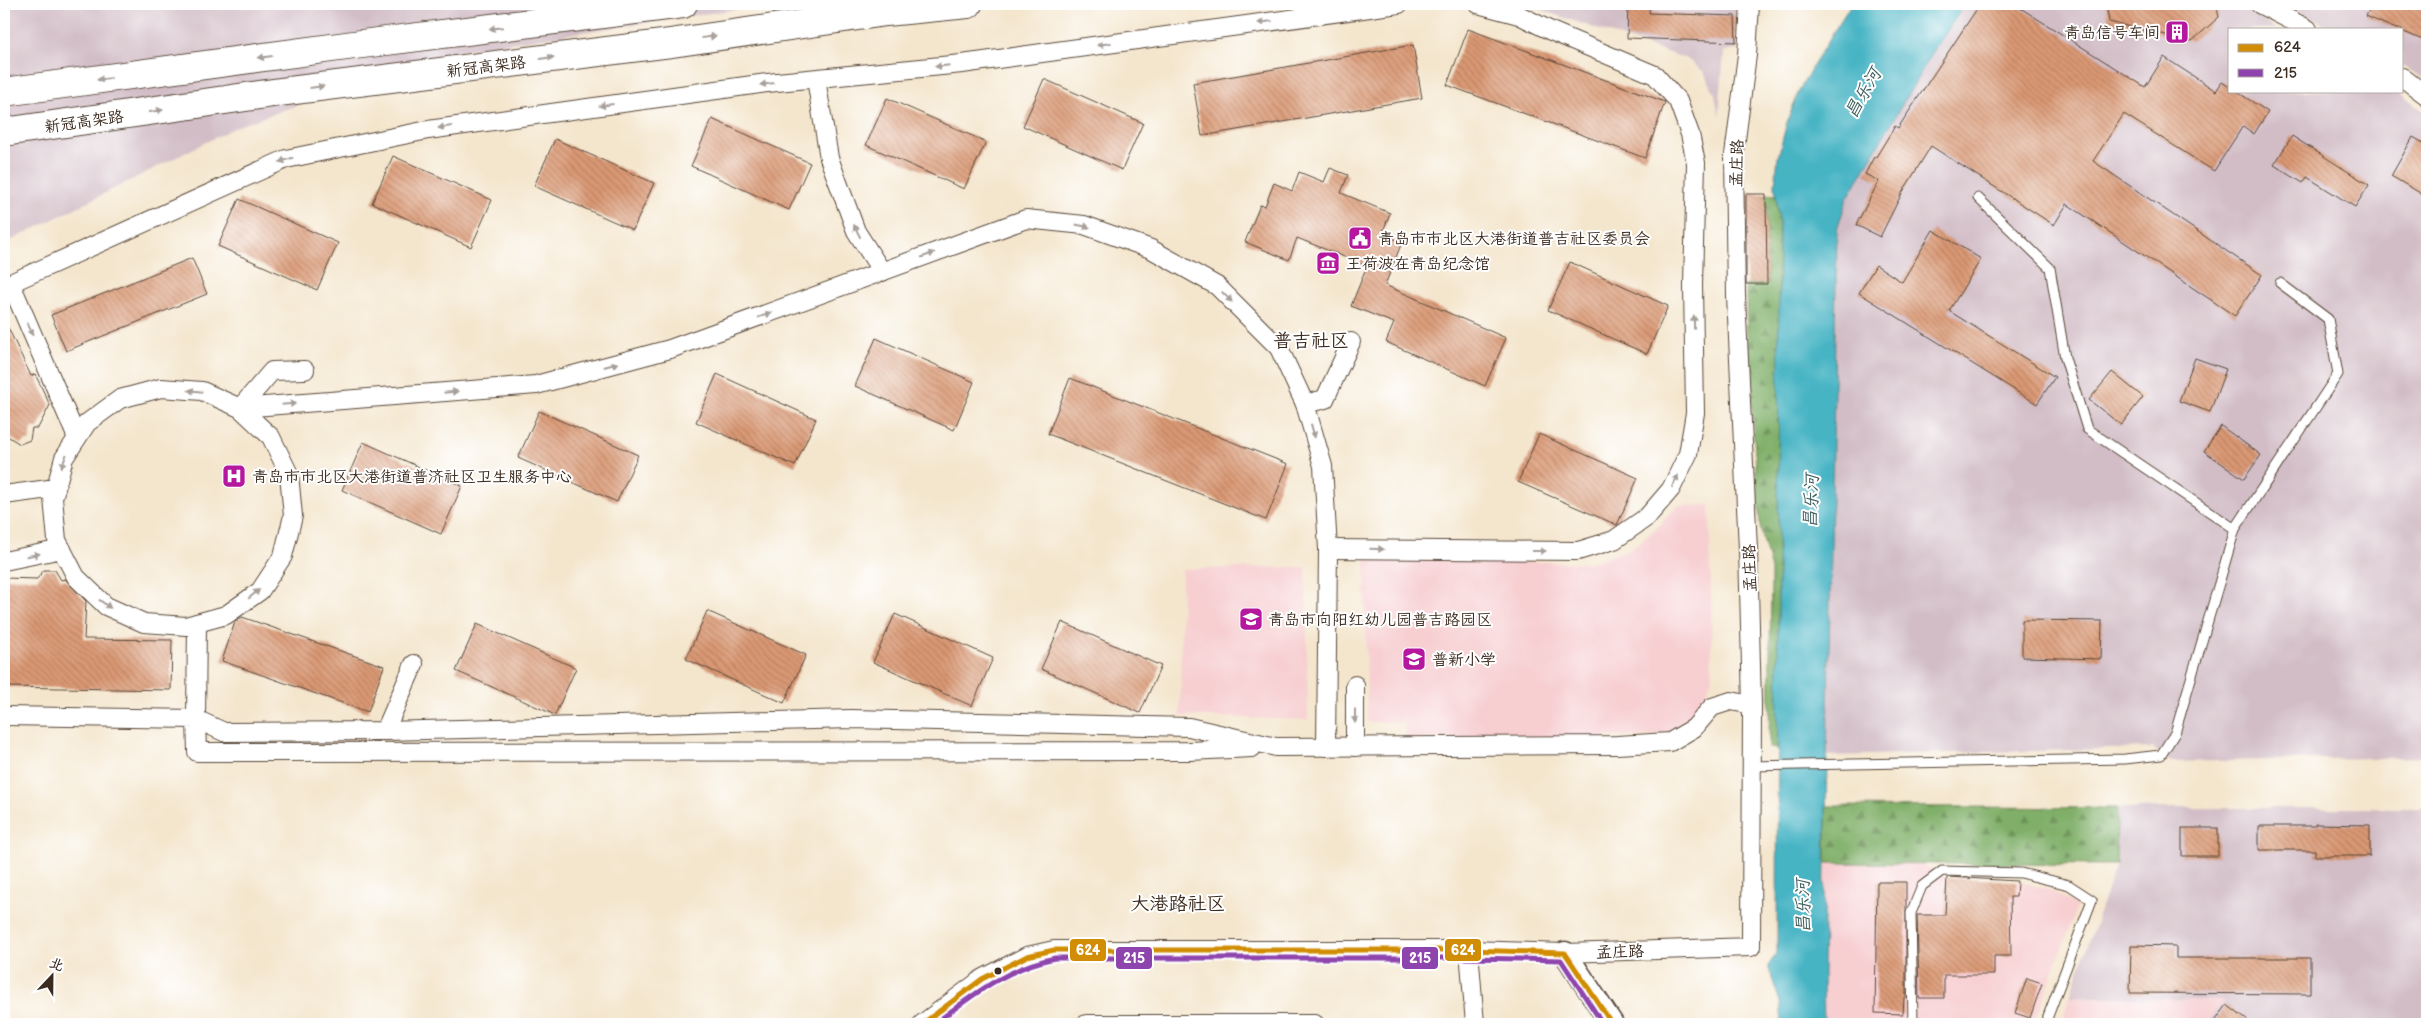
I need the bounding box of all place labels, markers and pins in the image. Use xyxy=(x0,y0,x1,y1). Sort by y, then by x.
building icon: 青岛信号车间 xyxy=(2164,19,2190,45)
place label: 青岛信号车间 xyxy=(2064,24,2160,43)
public building icon: 青岛市市北区大港街道普吉社区委员会 xyxy=(1347,225,1373,251)
place label: 青岛市市北区大港街道普吉社区委员会 xyxy=(1378,230,1650,249)
museum icon: 王荷波在青岛纪念馆 xyxy=(1315,250,1341,276)
place label: 王荷波在青岛纪念馆 xyxy=(1346,255,1490,274)
hospital icon: 青岛市市北区大港街道普济社区卫生服务中心 xyxy=(221,463,247,489)
place label: 青岛市市北区大港街道普济社区卫生服务中心 xyxy=(252,468,572,487)
school or university icon: 青岛市向阳红幼儿园普吉路园区 xyxy=(1238,606,1264,632)
place label: 青岛市向阳红幼儿园普吉路园区 xyxy=(1268,611,1492,630)
school or university icon: 普新小学 xyxy=(1401,646,1427,672)
place label: 普新小学 xyxy=(1432,651,1496,670)
unlabelled marker xyxy=(993,966,1003,976)

